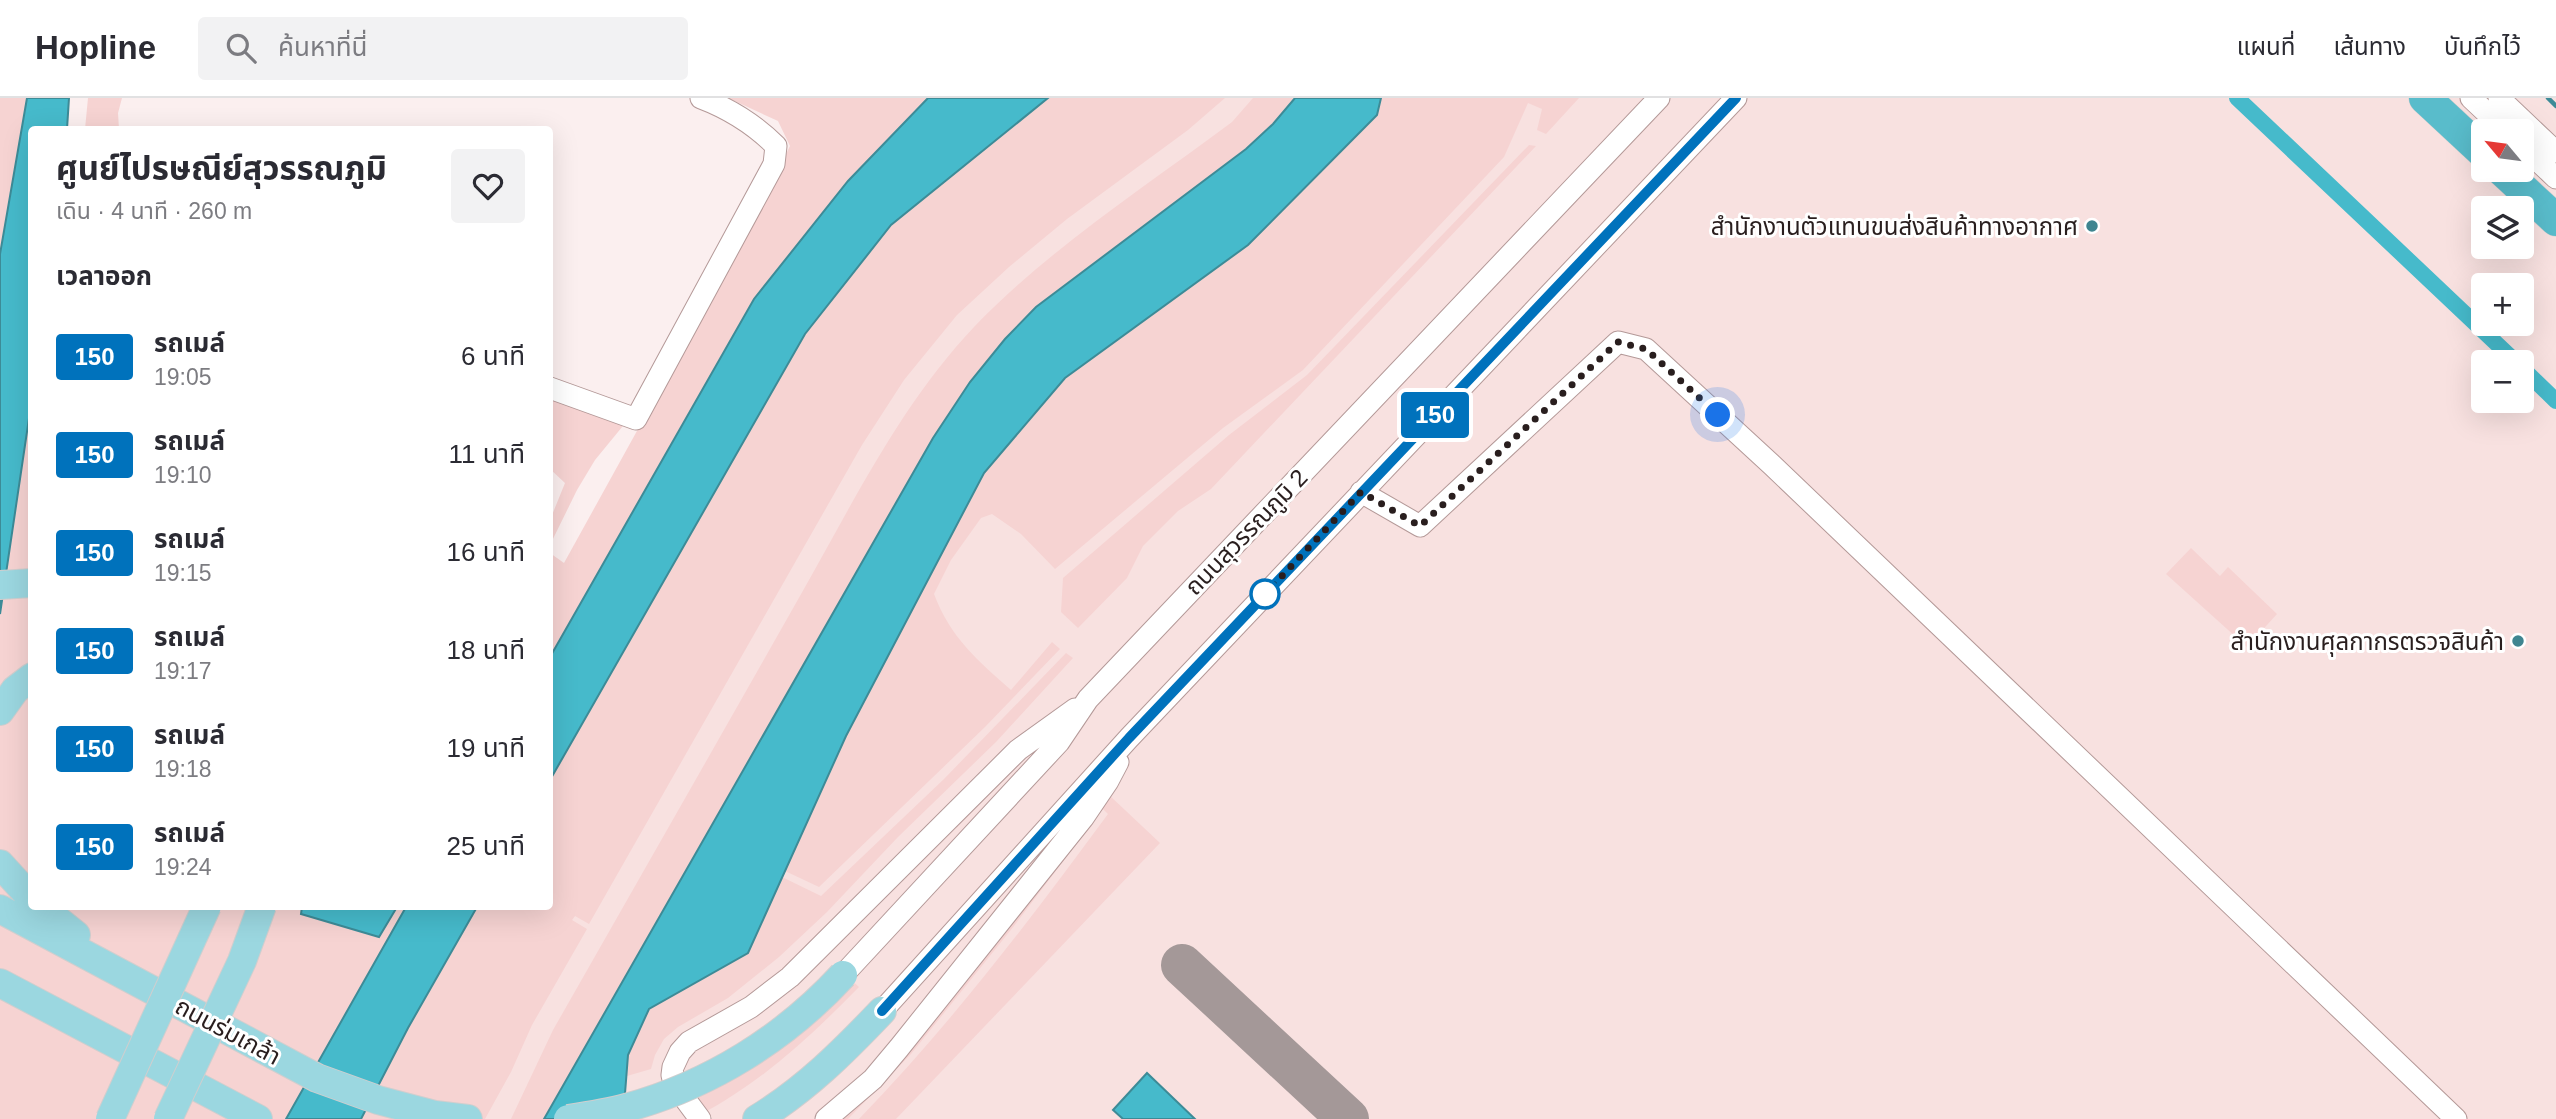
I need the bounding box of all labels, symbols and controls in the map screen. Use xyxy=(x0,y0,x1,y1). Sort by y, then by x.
search box xyxy=(198,17,688,80)
text: Hopline xyxy=(35,29,156,66)
icon: search xyxy=(222,29,260,67)
text: ค้นหาที่นี่ xyxy=(278,32,368,62)
text: แผนที่ xyxy=(2237,33,2295,60)
text: เส้นทาง xyxy=(2333,33,2406,60)
text: บันทึกไว้ xyxy=(2444,33,2521,60)
north arrow xyxy=(2471,119,2534,182)
map controls xyxy=(2471,119,2534,413)
button: heart xyxy=(451,149,525,223)
text: ศูนย์ไปรษณีย์สุวรรณภูมิ xyxy=(56,150,387,187)
button: layers xyxy=(2471,196,2534,259)
text: เดิน · 4 นาที · 260 m xyxy=(56,198,252,224)
place label: สำนักงานตัวแทนขนส่งสินค้าทางอากาศ xyxy=(1711,213,2078,240)
marker: สำนักงานตัวแทนขนส่งสินค้าทางอากาศ xyxy=(2084,218,2100,234)
text: เวลาออก xyxy=(56,261,152,291)
button: + xyxy=(2471,273,2534,336)
text: รถเมล์ xyxy=(154,328,225,358)
text: 6 นาที xyxy=(461,341,525,371)
text: 150 xyxy=(74,343,115,370)
button: − xyxy=(2471,350,2534,413)
text: 19:05 xyxy=(154,364,212,390)
line badge: 150 xyxy=(1395,392,1475,438)
your location xyxy=(1700,397,1735,432)
text: 150 xyxy=(1415,401,1455,428)
text: รถเมล์ xyxy=(154,426,225,456)
text: 11 นาที xyxy=(448,439,525,469)
text: 150 xyxy=(74,441,115,468)
text: 19:10 xyxy=(154,462,212,488)
street label: ถนนสุวรรณภูมิ 2 xyxy=(1179,464,1314,602)
text: รถเมล์ xyxy=(154,524,225,554)
text: 16 นาที xyxy=(447,537,525,567)
text: 150 xyxy=(74,539,115,566)
text: 19:15 xyxy=(154,560,212,586)
unlabelled marker xyxy=(1250,579,1280,609)
text: รถเมล์ xyxy=(154,622,225,652)
place label: สำนักงานศุลกากรตรวจสินค้า xyxy=(2231,628,2504,657)
marker: สำนักงานศุลกากรตรวจสินค้า xyxy=(2510,633,2526,649)
text: 18 นาที xyxy=(447,635,525,665)
text: 150 xyxy=(74,637,115,664)
text: 19:17 xyxy=(154,658,212,684)
text: รถเมล์ xyxy=(154,720,225,750)
text: 19 นาที xyxy=(447,733,525,763)
text: 150 xyxy=(74,735,115,762)
text: 19:18 xyxy=(154,756,212,782)
text: รถเมล์ xyxy=(154,818,225,848)
text: 25 นาที xyxy=(447,831,525,861)
text: 150 xyxy=(74,833,115,860)
text: 19:24 xyxy=(154,854,212,880)
street label: ถนนร่มเกล้า xyxy=(171,992,285,1070)

